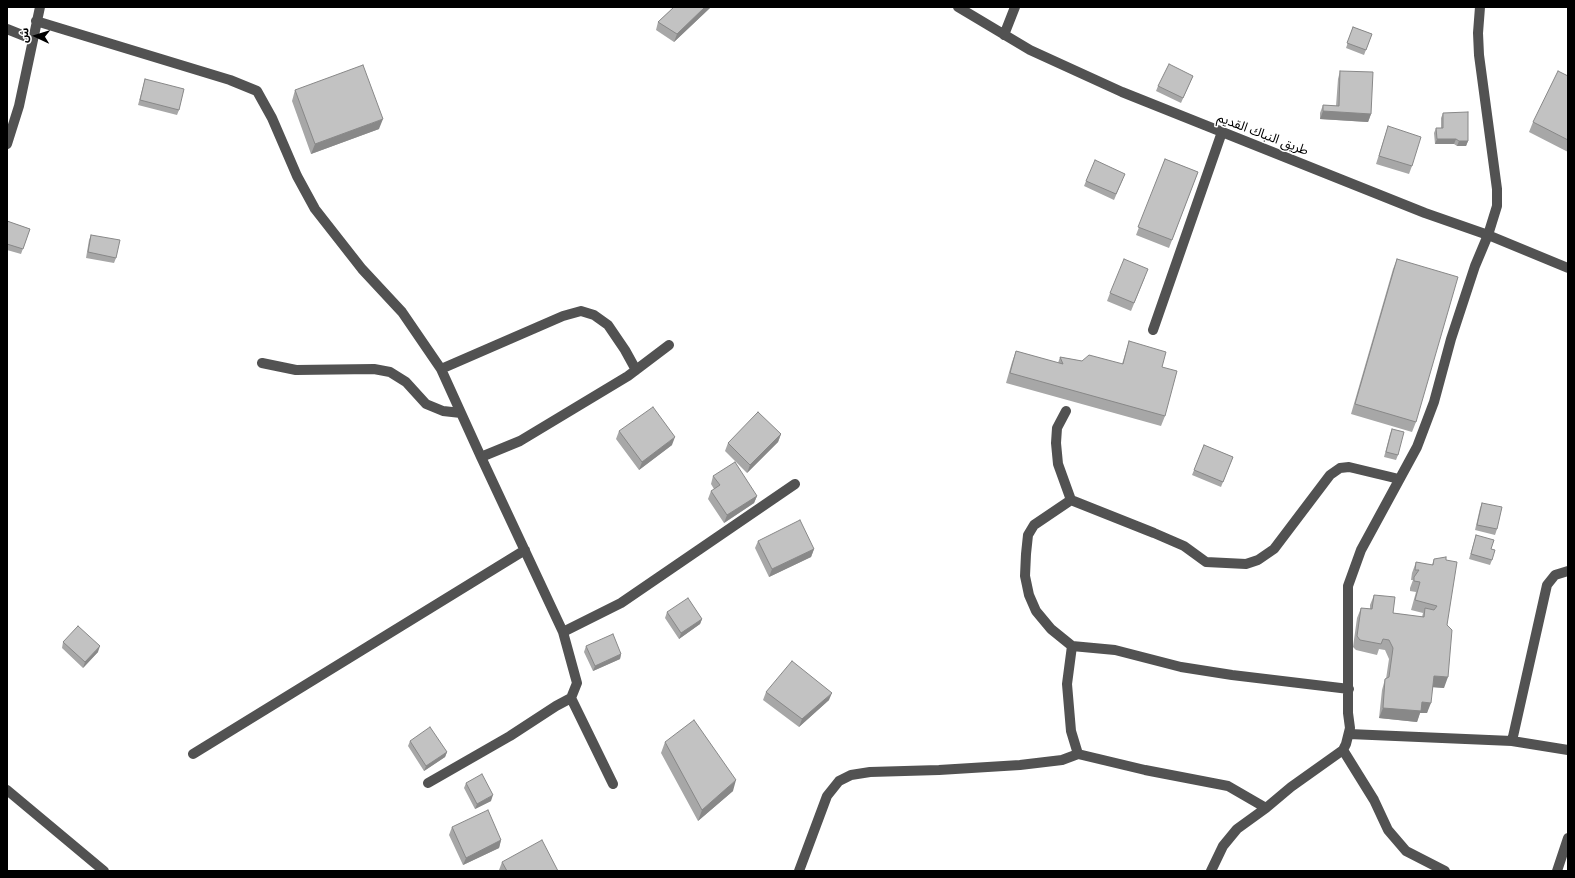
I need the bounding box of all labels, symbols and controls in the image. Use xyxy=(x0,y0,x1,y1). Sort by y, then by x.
north arrow xyxy=(16,16,56,56)
text: ش xyxy=(17,27,31,43)
street label: طريق النباك القديم xyxy=(1215,109,1311,159)

